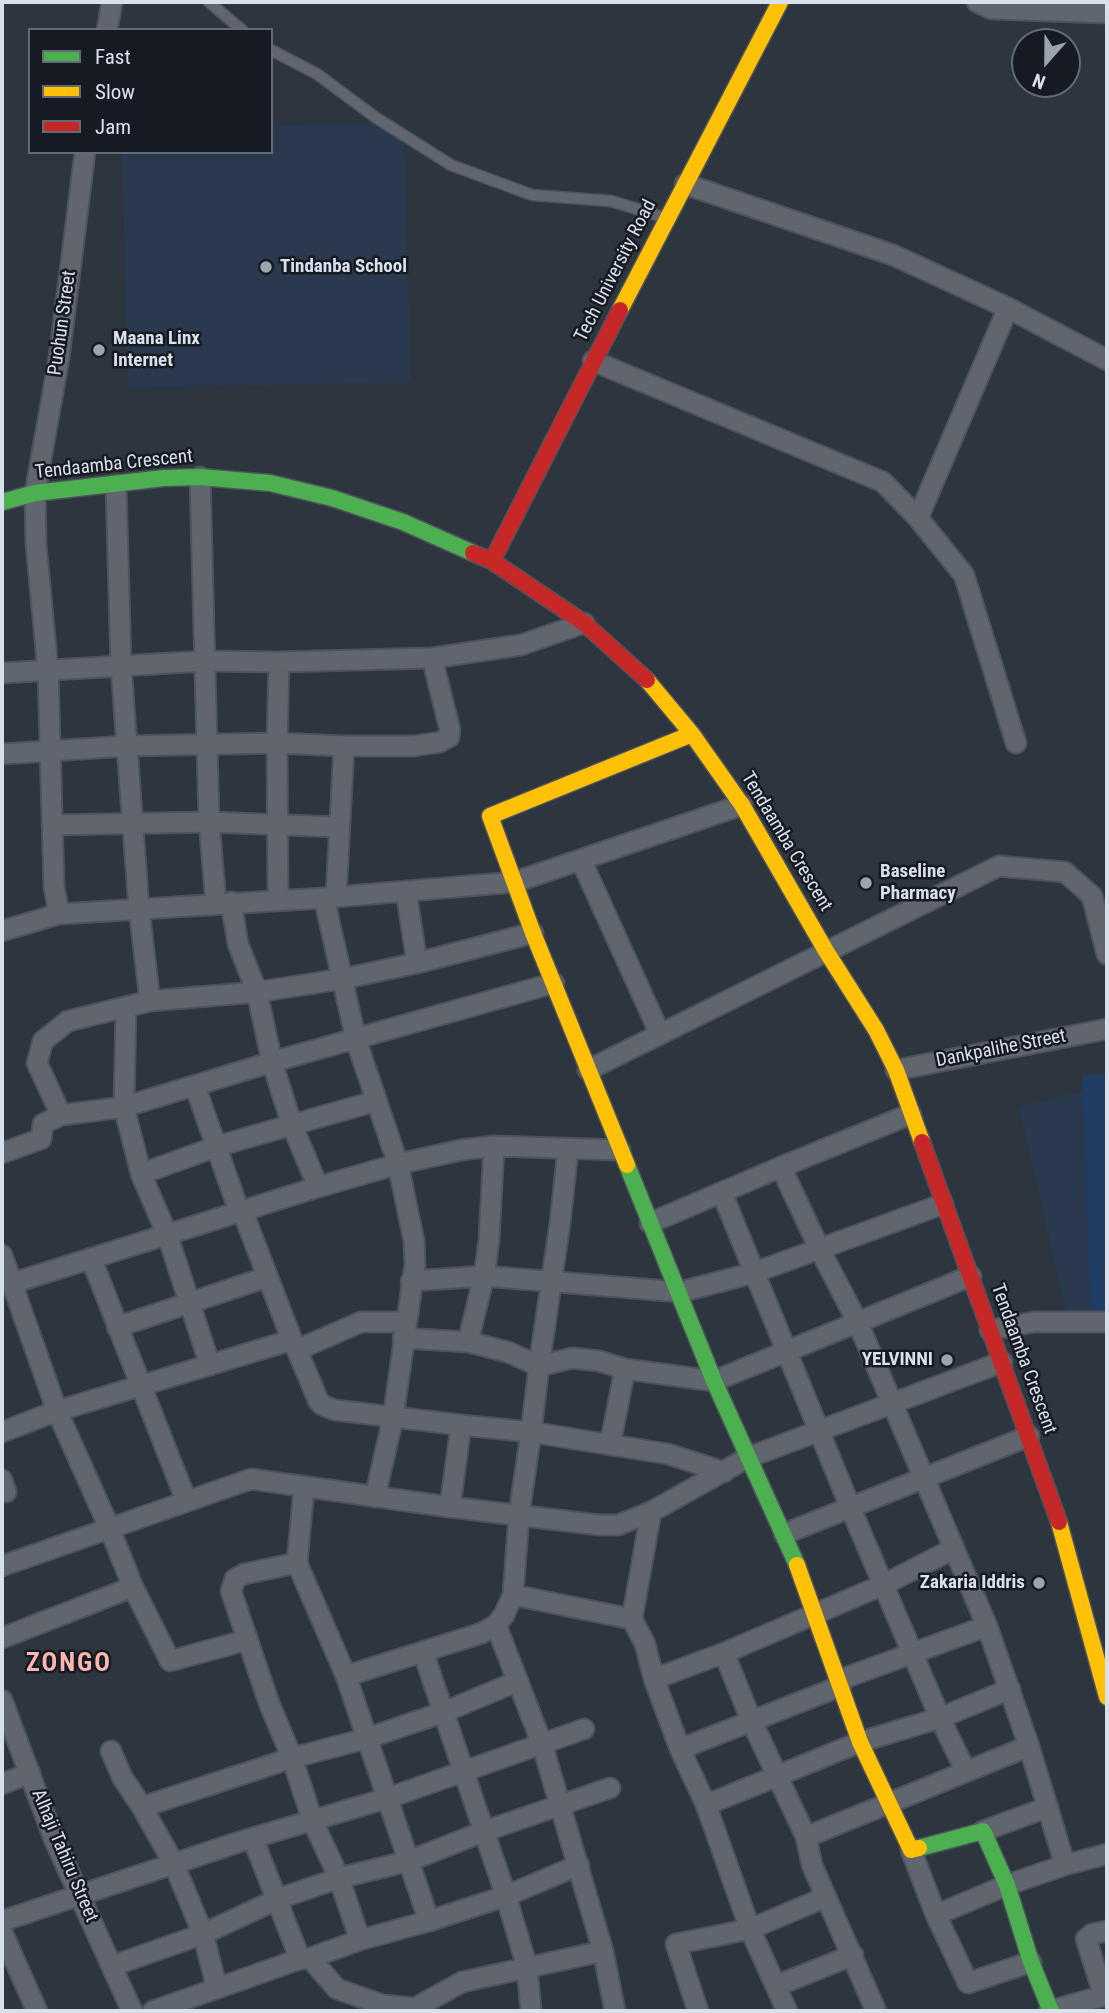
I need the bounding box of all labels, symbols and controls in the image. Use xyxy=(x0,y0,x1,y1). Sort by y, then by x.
legend xyxy=(28,28,273,154)
north arrow xyxy=(1011,28,1081,98)
text: Fast xyxy=(95,45,131,69)
text: N xyxy=(1029,68,1049,94)
text: Slow xyxy=(95,80,135,104)
text: Jam xyxy=(95,115,131,139)
street label: Tech University Road xyxy=(570,196,662,346)
place label: Tindanba School xyxy=(280,256,407,278)
marker: Tindanba School xyxy=(258,259,274,275)
street label: Puohun Street xyxy=(44,269,82,377)
place label: Maana Linx Internet xyxy=(113,328,200,372)
marker: Maana Linx Internet xyxy=(91,342,107,358)
street label: Tendaamba Crescent xyxy=(34,445,194,485)
street label: Tendaamba Crescent xyxy=(735,768,837,916)
place label: Baseline Pharmacy xyxy=(880,861,956,905)
marker: Baseline Pharmacy xyxy=(858,875,874,891)
street label: Dankpalihe Street xyxy=(934,1025,1068,1073)
street label: Tendaamba Crescent xyxy=(985,1281,1061,1437)
place label: YELVINNI xyxy=(862,1349,933,1371)
marker: YELVINNI xyxy=(939,1352,955,1368)
place label: Zakaria Iddris xyxy=(920,1572,1025,1594)
marker: Zakaria Iddris xyxy=(1031,1575,1047,1591)
district label: ZONGO xyxy=(27,1648,111,1680)
street label: Alhaji Tahiru Street xyxy=(26,1786,102,1926)

